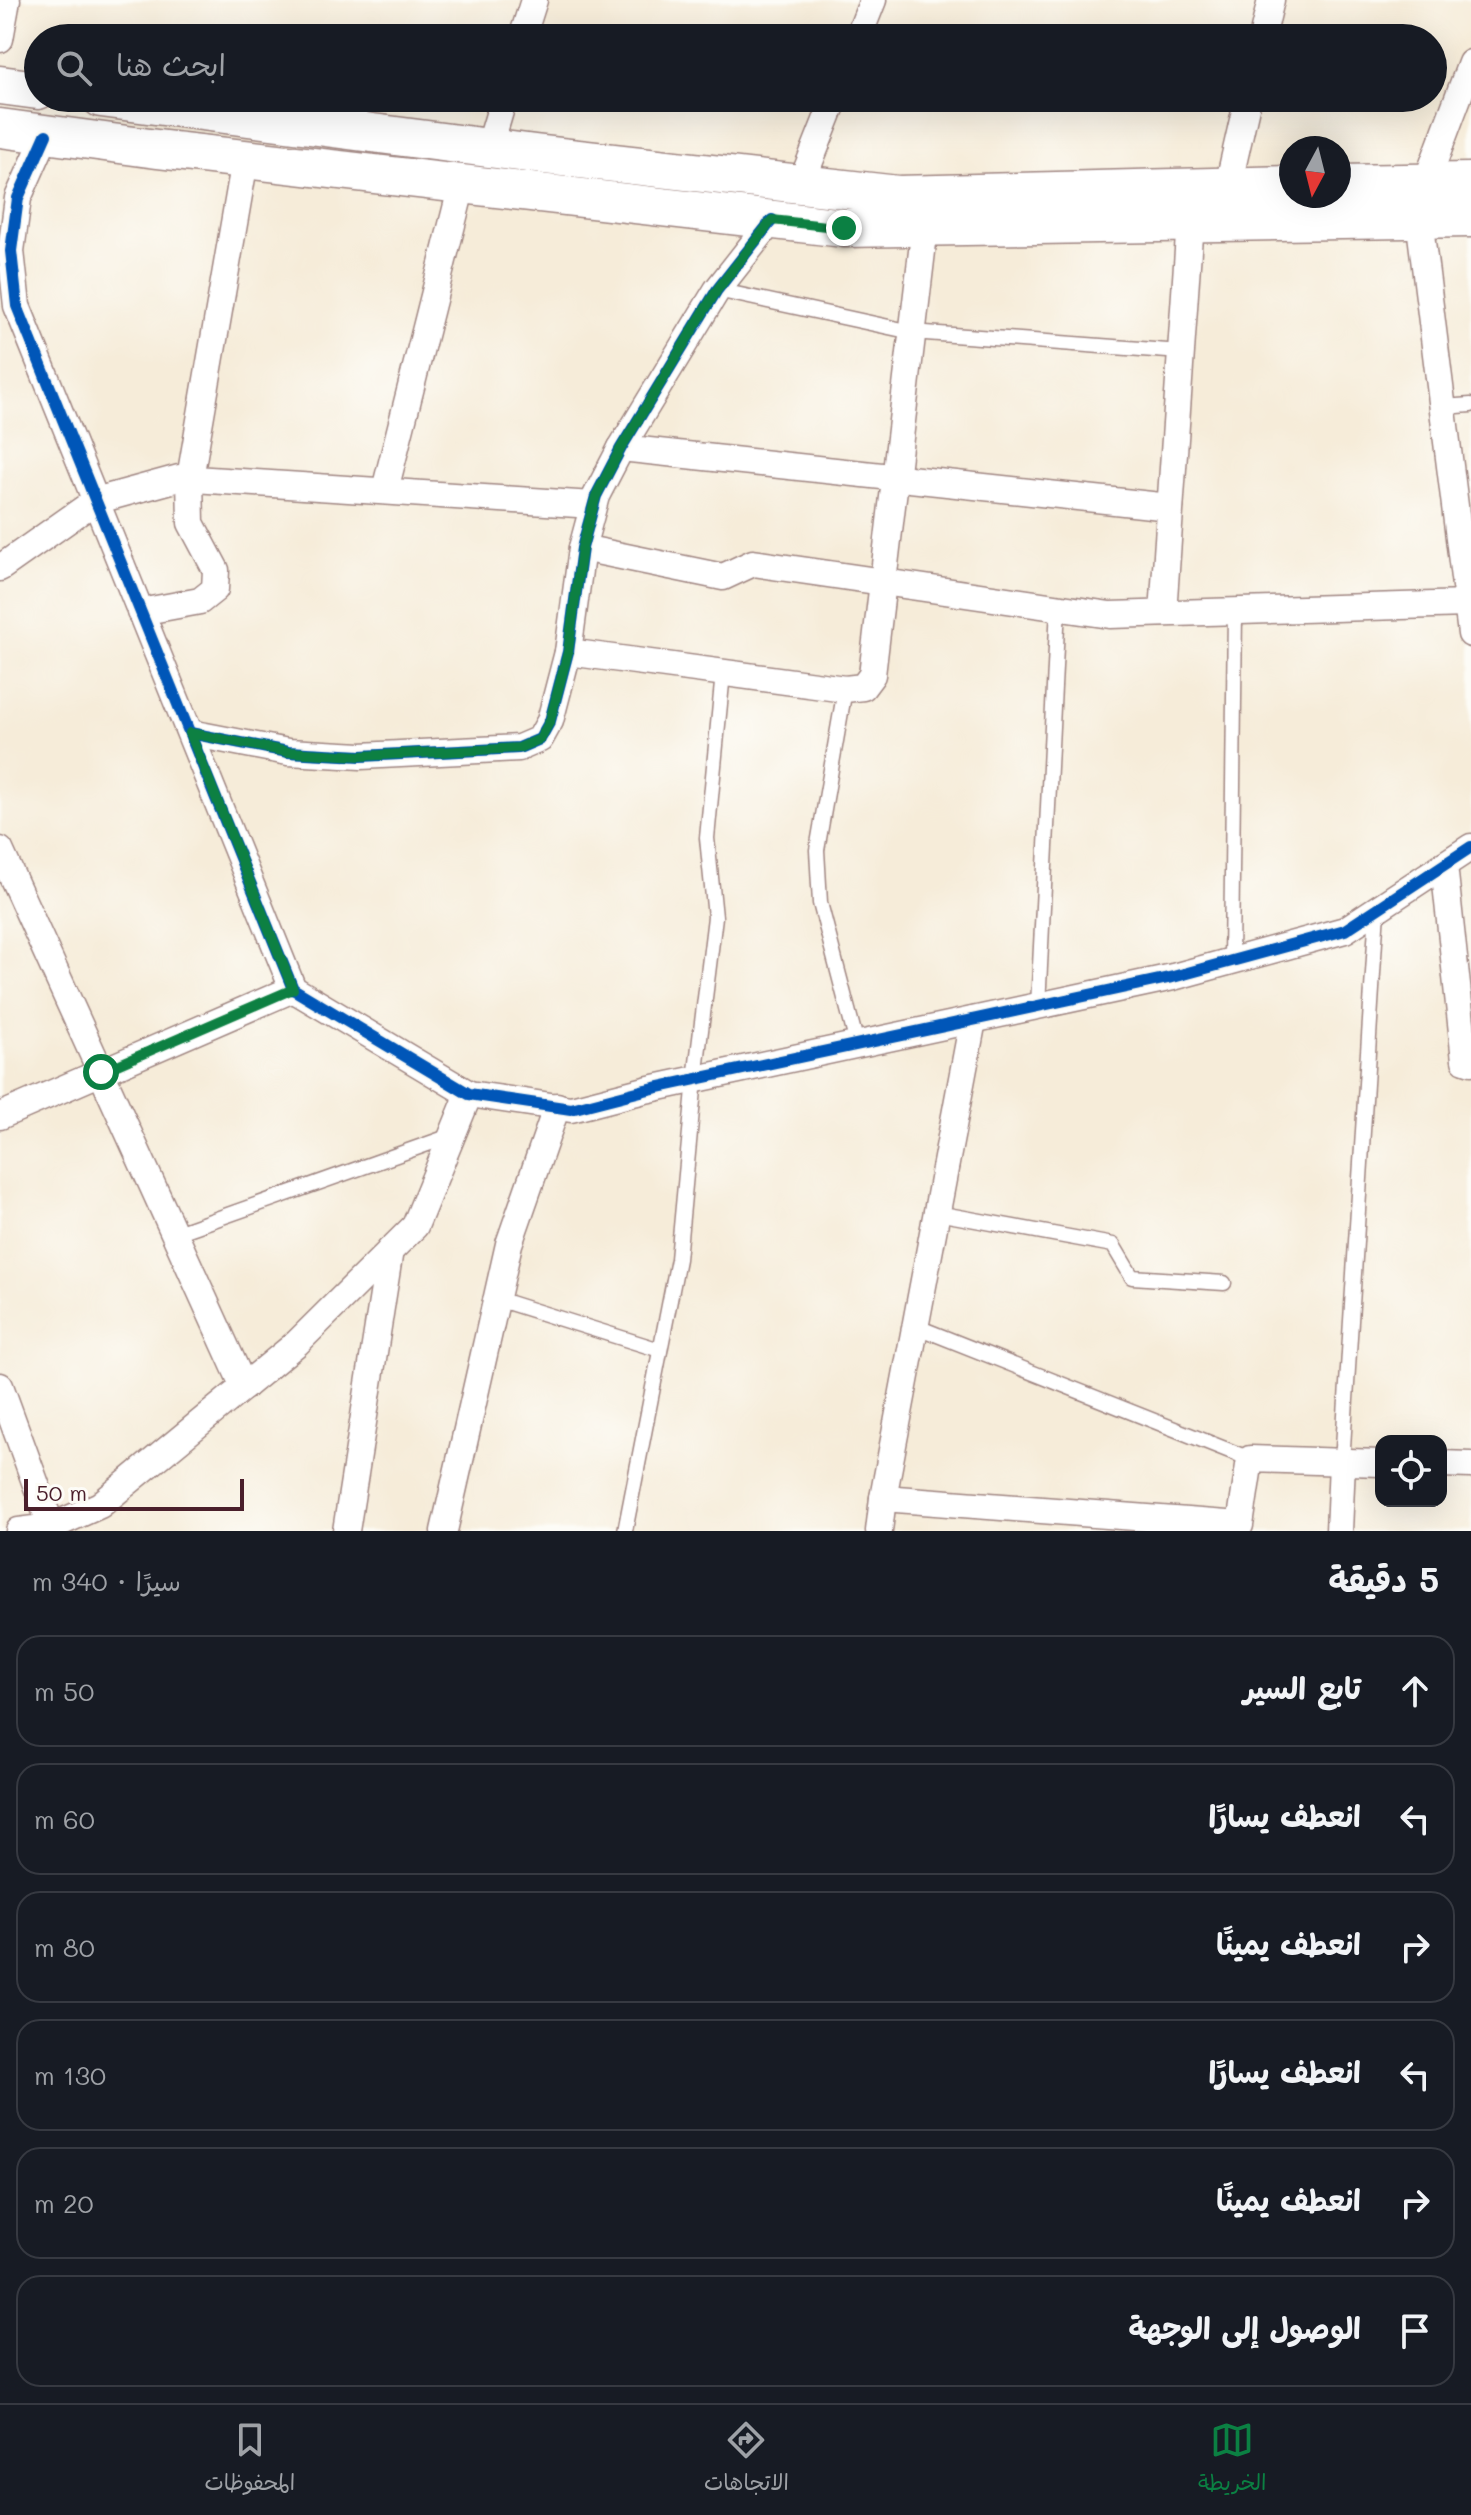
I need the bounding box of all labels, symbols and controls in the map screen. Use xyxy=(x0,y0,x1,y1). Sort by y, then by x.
search box xyxy=(24,24,1447,112)
text: ابحث هنا xyxy=(116,44,226,84)
icon: search xyxy=(52,46,96,90)
north arrow xyxy=(1279,136,1351,208)
route end xyxy=(826,210,862,246)
route start xyxy=(83,1054,119,1090)
map controls xyxy=(1375,1435,1447,1507)
button: locate xyxy=(1375,1435,1447,1507)
scale bar xyxy=(24,1475,244,1511)
text: 50 m xyxy=(36,1478,87,1507)
text: 5 دقيقة xyxy=(1328,1556,1439,1601)
text: سيرًا · 340 m xyxy=(32,1564,181,1598)
text: تابع السير xyxy=(1243,1667,1361,1707)
icon: ahead xyxy=(1393,1669,1437,1713)
text: 50 m xyxy=(34,1674,94,1708)
text: انعطف يسارًا xyxy=(1208,1795,1361,1835)
icon: left xyxy=(1393,1797,1437,1841)
text: 60 m xyxy=(34,1802,95,1836)
text: انعطف يمينًا xyxy=(1216,1923,1361,1963)
icon: right xyxy=(1393,1925,1437,1969)
text: 80 m xyxy=(34,1930,95,1964)
text: انعطف يسارًا xyxy=(1208,2051,1361,2091)
icon: left xyxy=(1393,2053,1437,2097)
text: 130 m xyxy=(34,2058,106,2092)
text: انعطف يمينًا xyxy=(1216,2179,1361,2219)
icon: right xyxy=(1393,2181,1437,2225)
text: 20 m xyxy=(34,2186,94,2220)
text: الوصول إلى الوجهة xyxy=(1128,2307,1361,2347)
icon: arrive xyxy=(1393,2309,1437,2353)
tab: المحفوظات xyxy=(204,2418,295,2502)
tab: الاتجاهات xyxy=(704,2418,789,2502)
tab: الخريطة xyxy=(1198,2418,1267,2502)

